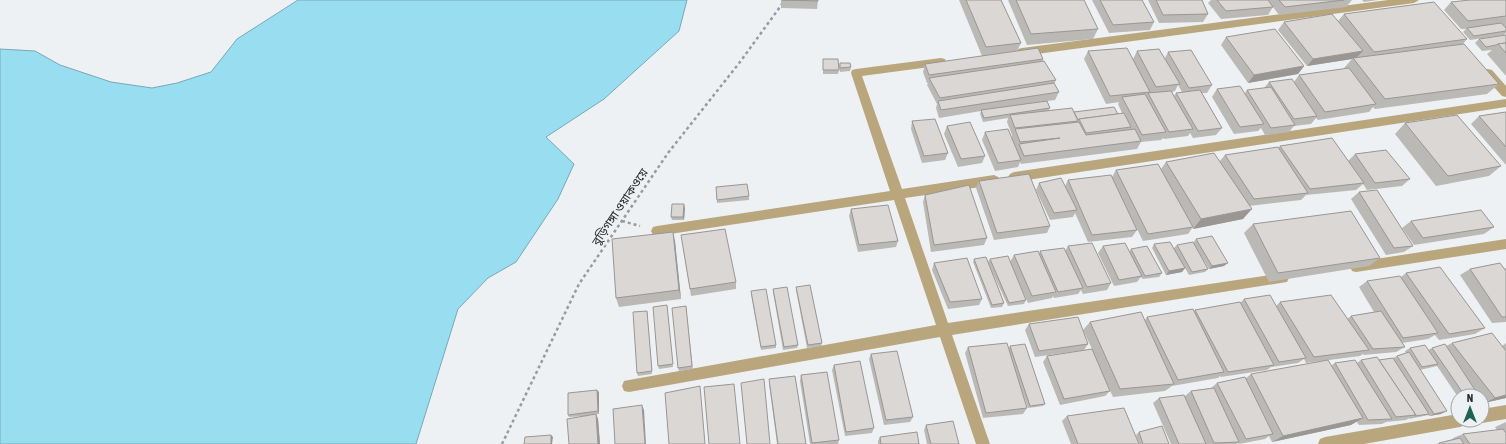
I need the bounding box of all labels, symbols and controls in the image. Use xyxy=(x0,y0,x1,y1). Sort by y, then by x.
street label: বুড়িগঙ্গা ওয়াকওয়ে xyxy=(588,165,652,249)
north arrow xyxy=(1450,388,1490,428)
text: N xyxy=(1467,392,1473,404)

